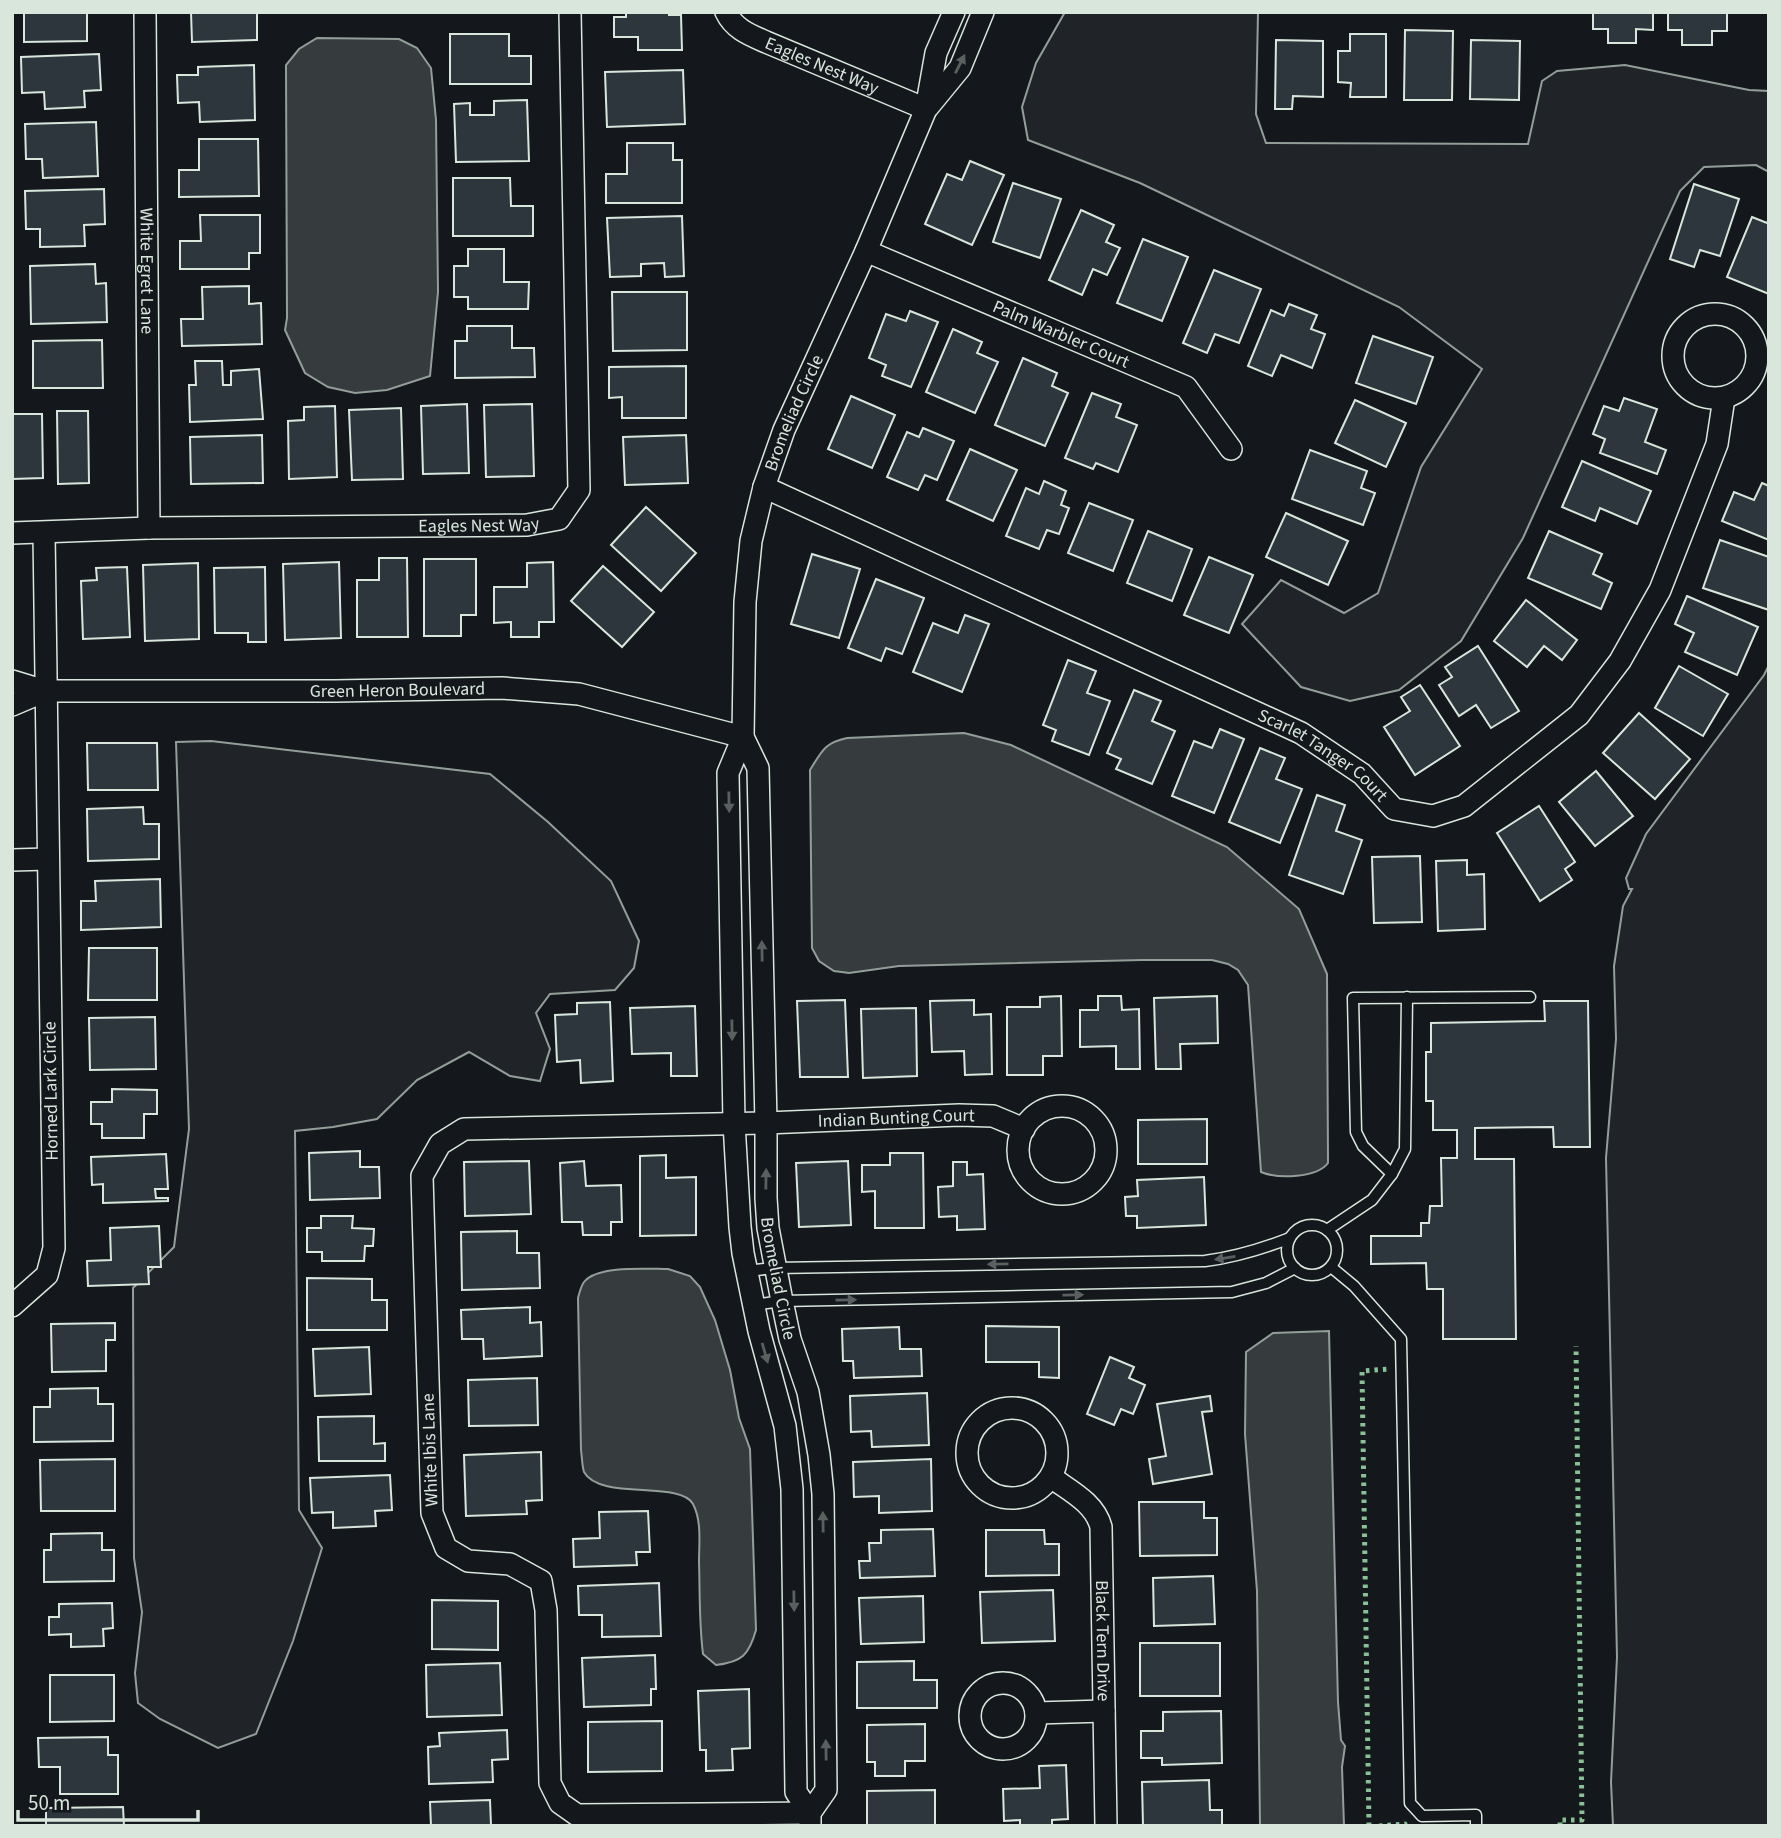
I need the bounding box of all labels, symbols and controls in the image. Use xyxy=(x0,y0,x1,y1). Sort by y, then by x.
street label: Eagles Nest Way xyxy=(761,31,883,101)
one-way arrow xyxy=(955,54,966,74)
street label: White Egret Lane xyxy=(134,208,160,334)
street label: Palm Warbler Court xyxy=(989,294,1133,374)
street label: Bromeliad Circle xyxy=(758,350,829,474)
street label: Eagles Nest Way xyxy=(418,510,542,538)
street label: Green Heron Boulevard xyxy=(310,676,485,704)
street label: Scarlet Tanger Court xyxy=(1254,702,1394,807)
one-way arrow xyxy=(723,792,735,814)
one-way arrow xyxy=(757,940,768,962)
one-way arrow xyxy=(726,1019,738,1041)
street label: Horned Lark Circle xyxy=(37,1021,65,1161)
street label: Indian Bunting Court xyxy=(817,1102,975,1133)
one-way arrow xyxy=(760,1167,772,1189)
street label: Bromeliad Circle xyxy=(755,1216,802,1342)
one-way arrow xyxy=(1214,1253,1236,1264)
one-way arrow xyxy=(987,1259,1009,1270)
one-way arrow xyxy=(1062,1289,1084,1301)
one-way arrow xyxy=(835,1294,857,1305)
one-way arrow xyxy=(760,1342,771,1364)
street label: White Ibis Lane xyxy=(416,1393,444,1507)
one-way arrow xyxy=(817,1511,829,1533)
street label: Black Tern Drive xyxy=(1089,1580,1116,1701)
one-way arrow xyxy=(788,1591,799,1613)
one-way arrow xyxy=(820,1738,831,1760)
scale bar xyxy=(18,1778,198,1822)
text: 50 m xyxy=(28,1788,70,1818)

